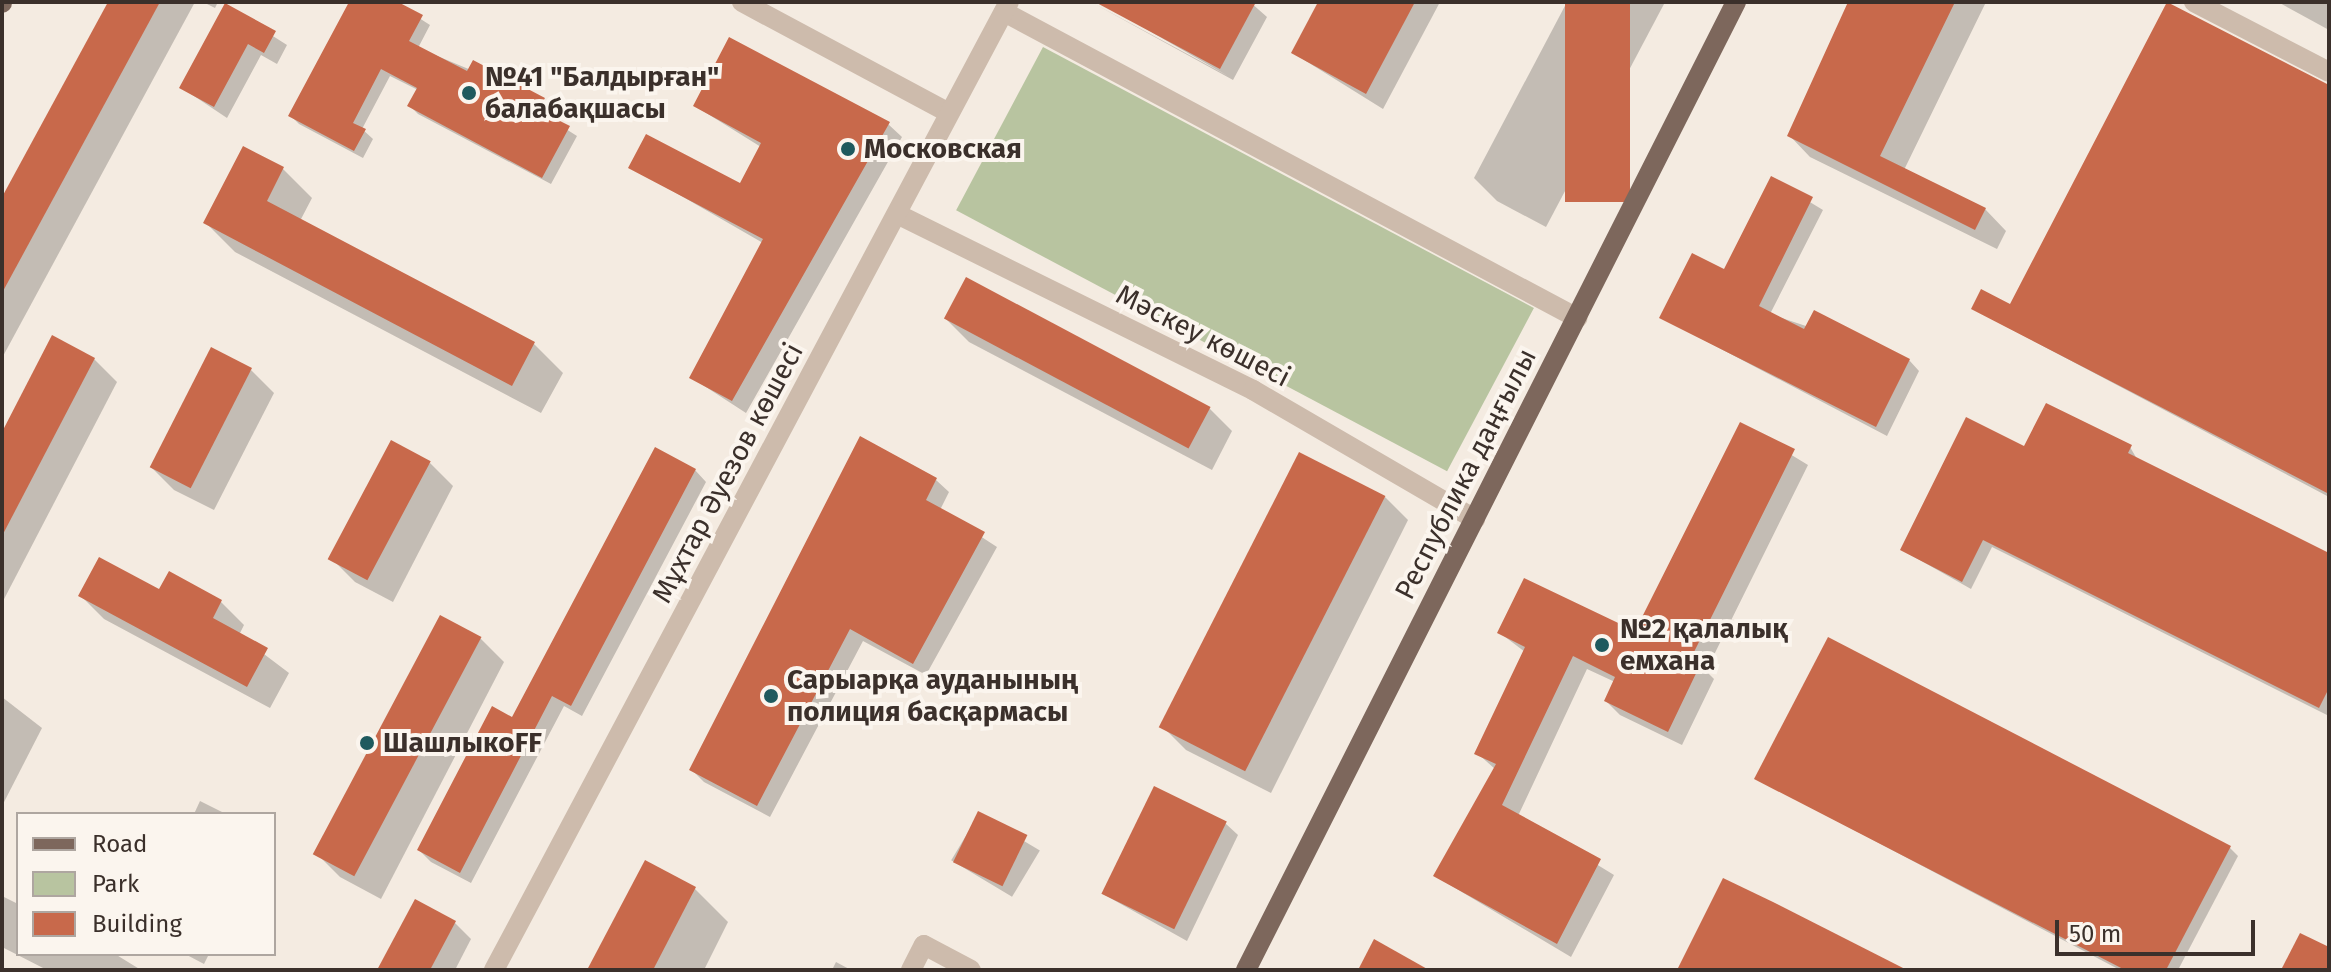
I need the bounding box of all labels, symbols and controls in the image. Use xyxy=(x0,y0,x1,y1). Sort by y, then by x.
place label: №41 "Балдырған" балабақшасы xyxy=(485,60,719,126)
marker: №41 "Балдырған" балабақшасы xyxy=(460,84,478,102)
place label: Московская xyxy=(864,132,1022,166)
marker: Московская xyxy=(839,140,857,158)
street label: Мәскеу көшесі xyxy=(1110,278,1296,394)
street label: Мұхтар Әуезов көшесі xyxy=(645,337,811,609)
street label: Республика даңғылы xyxy=(1388,343,1544,605)
place label: №2 қалалық емхана xyxy=(1620,612,1788,678)
marker: №2 қалалық емхана xyxy=(1591,634,1613,656)
place label: Сарыарқа ауданының полиция басқармасы xyxy=(787,663,1078,729)
marker: Сарыарқа ауданының полиция басқармасы xyxy=(762,687,780,705)
place label: ШашлыкoFF xyxy=(383,726,542,760)
marker: ШашлыкoFF xyxy=(358,734,376,752)
legend xyxy=(16,812,276,956)
text: Road xyxy=(92,830,147,858)
text: Park xyxy=(92,870,139,898)
scale bar xyxy=(2059,904,2259,954)
text: Building xyxy=(92,910,182,938)
text: 50 m xyxy=(2069,920,2121,948)

